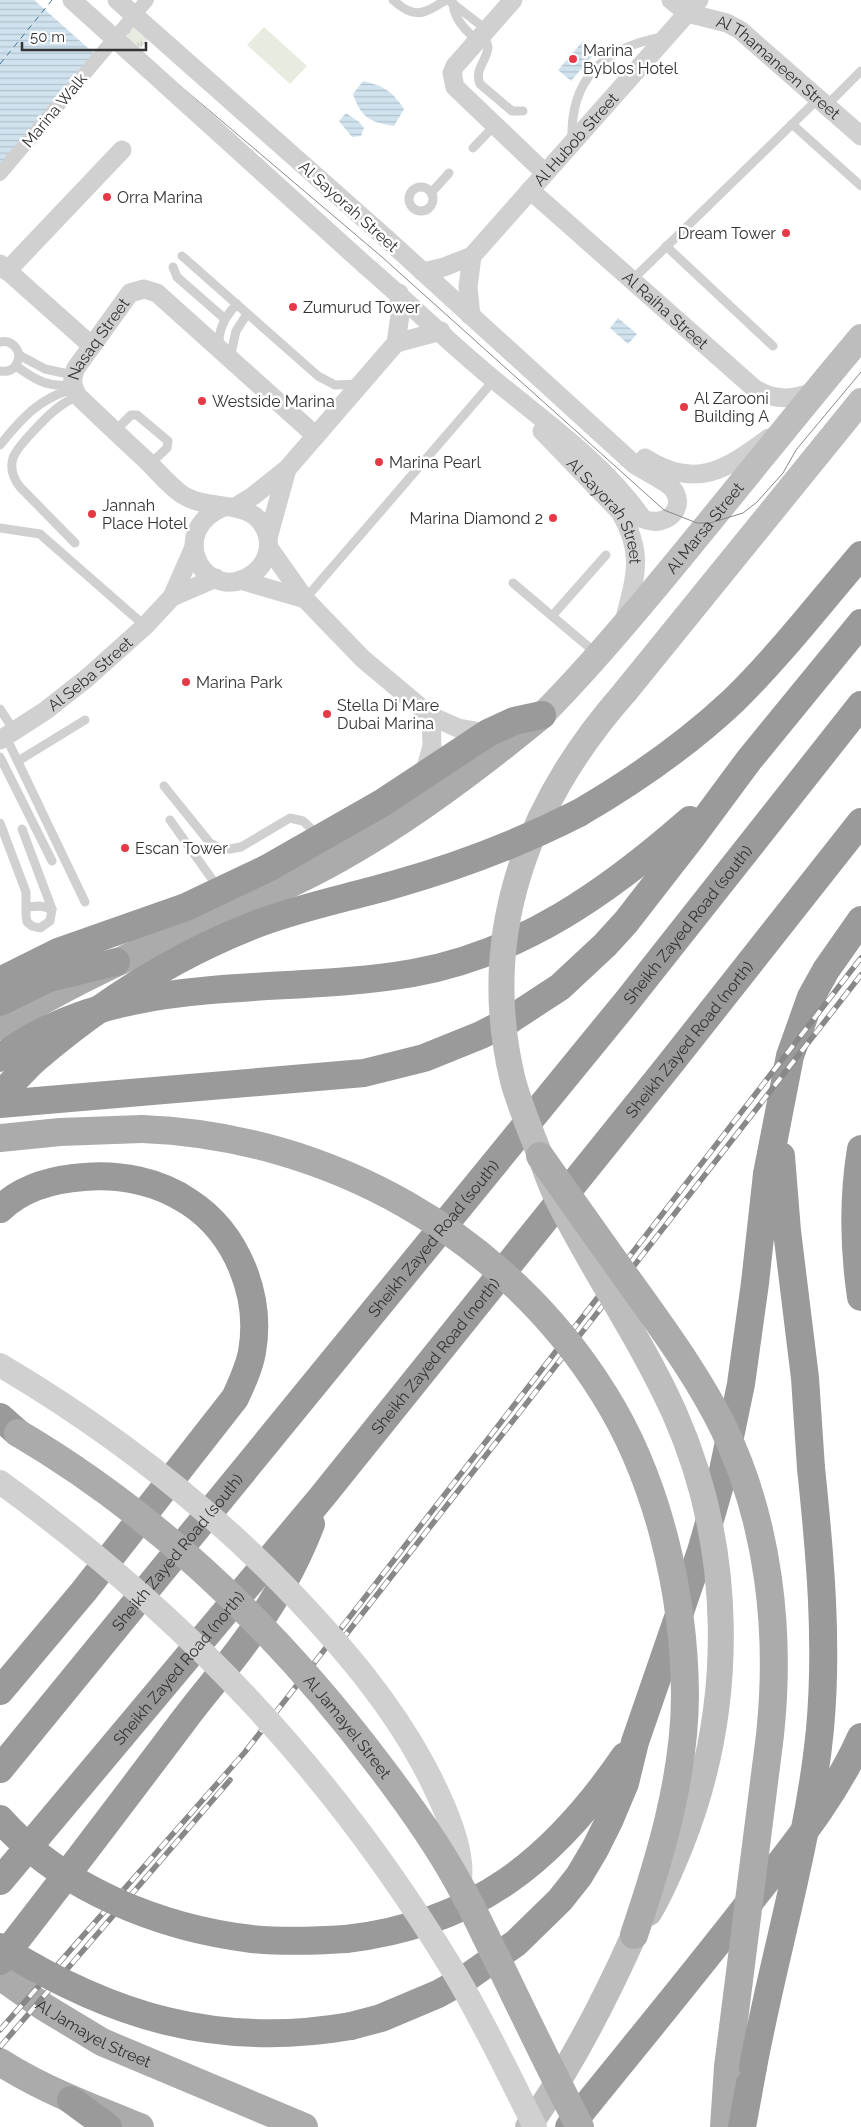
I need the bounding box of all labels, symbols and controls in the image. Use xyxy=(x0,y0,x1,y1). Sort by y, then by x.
street label: Al Thamaneen Street xyxy=(714,12,844,124)
scale bar xyxy=(22,20,146,52)
text: 50 m xyxy=(30,28,65,46)
place label: Marina Byblos Hotel xyxy=(583,41,678,78)
marker: Marina Byblos Hotel xyxy=(567,53,579,65)
street label: Marina Walk xyxy=(18,69,91,151)
street label: Al Hubob Street xyxy=(530,88,623,190)
street label: Al Sayorah Street xyxy=(295,157,403,256)
place label: Orra Marina xyxy=(117,188,203,207)
marker: Orra Marina xyxy=(101,191,113,203)
place label: Dream Tower xyxy=(678,224,776,243)
marker: Dream Tower xyxy=(780,227,792,239)
street label: Al Raiha Street xyxy=(619,267,712,354)
street label: Nasaq Street xyxy=(64,294,134,382)
place label: Zumurud Tower xyxy=(303,298,421,317)
marker: Zumurud Tower xyxy=(287,301,299,313)
place label: Al Zarooni Building A xyxy=(694,389,769,426)
place label: Westside Marina xyxy=(212,392,335,411)
marker: Westside Marina xyxy=(196,395,208,407)
marker: Al Zarooni Building A xyxy=(678,401,690,413)
place label: Marina Pearl xyxy=(389,453,481,472)
street label: Al Sayorah Street xyxy=(563,454,645,565)
marker: Marina Pearl xyxy=(373,456,385,468)
street label: Al Marsa Street xyxy=(662,478,748,578)
place label: Jannah Place Hotel xyxy=(102,496,188,533)
marker: Jannah Place Hotel xyxy=(86,508,98,520)
place label: Marina Diamond 2 xyxy=(410,509,543,528)
marker: Marina Diamond 2 xyxy=(547,512,559,524)
street label: Al Seba Street xyxy=(44,632,137,715)
place label: Marina Park xyxy=(196,673,283,692)
marker: Marina Park xyxy=(180,676,192,688)
place label: Stella Di Mare Dubai Marina xyxy=(337,696,439,733)
marker: Stella Di Mare Dubai Marina xyxy=(321,708,333,720)
place label: Escan Tower xyxy=(135,839,228,858)
marker: Escan Tower xyxy=(119,842,131,854)
street label: Sheikh Zayed Road (south) xyxy=(620,842,756,1008)
street label: Sheikh Zayed Road (north) xyxy=(622,957,758,1122)
street label: Sheikh Zayed Road (south) xyxy=(364,1157,503,1321)
street label: Sheikh Zayed Road (north) xyxy=(367,1275,504,1438)
street label: Sheikh Zayed Road (south) xyxy=(108,1470,247,1635)
street label: Sheikh Zayed Road (north) xyxy=(109,1588,249,1749)
street label: Al Jamayel Street xyxy=(300,1671,395,1783)
street label: Al Jamayel Street xyxy=(32,1995,154,2072)

